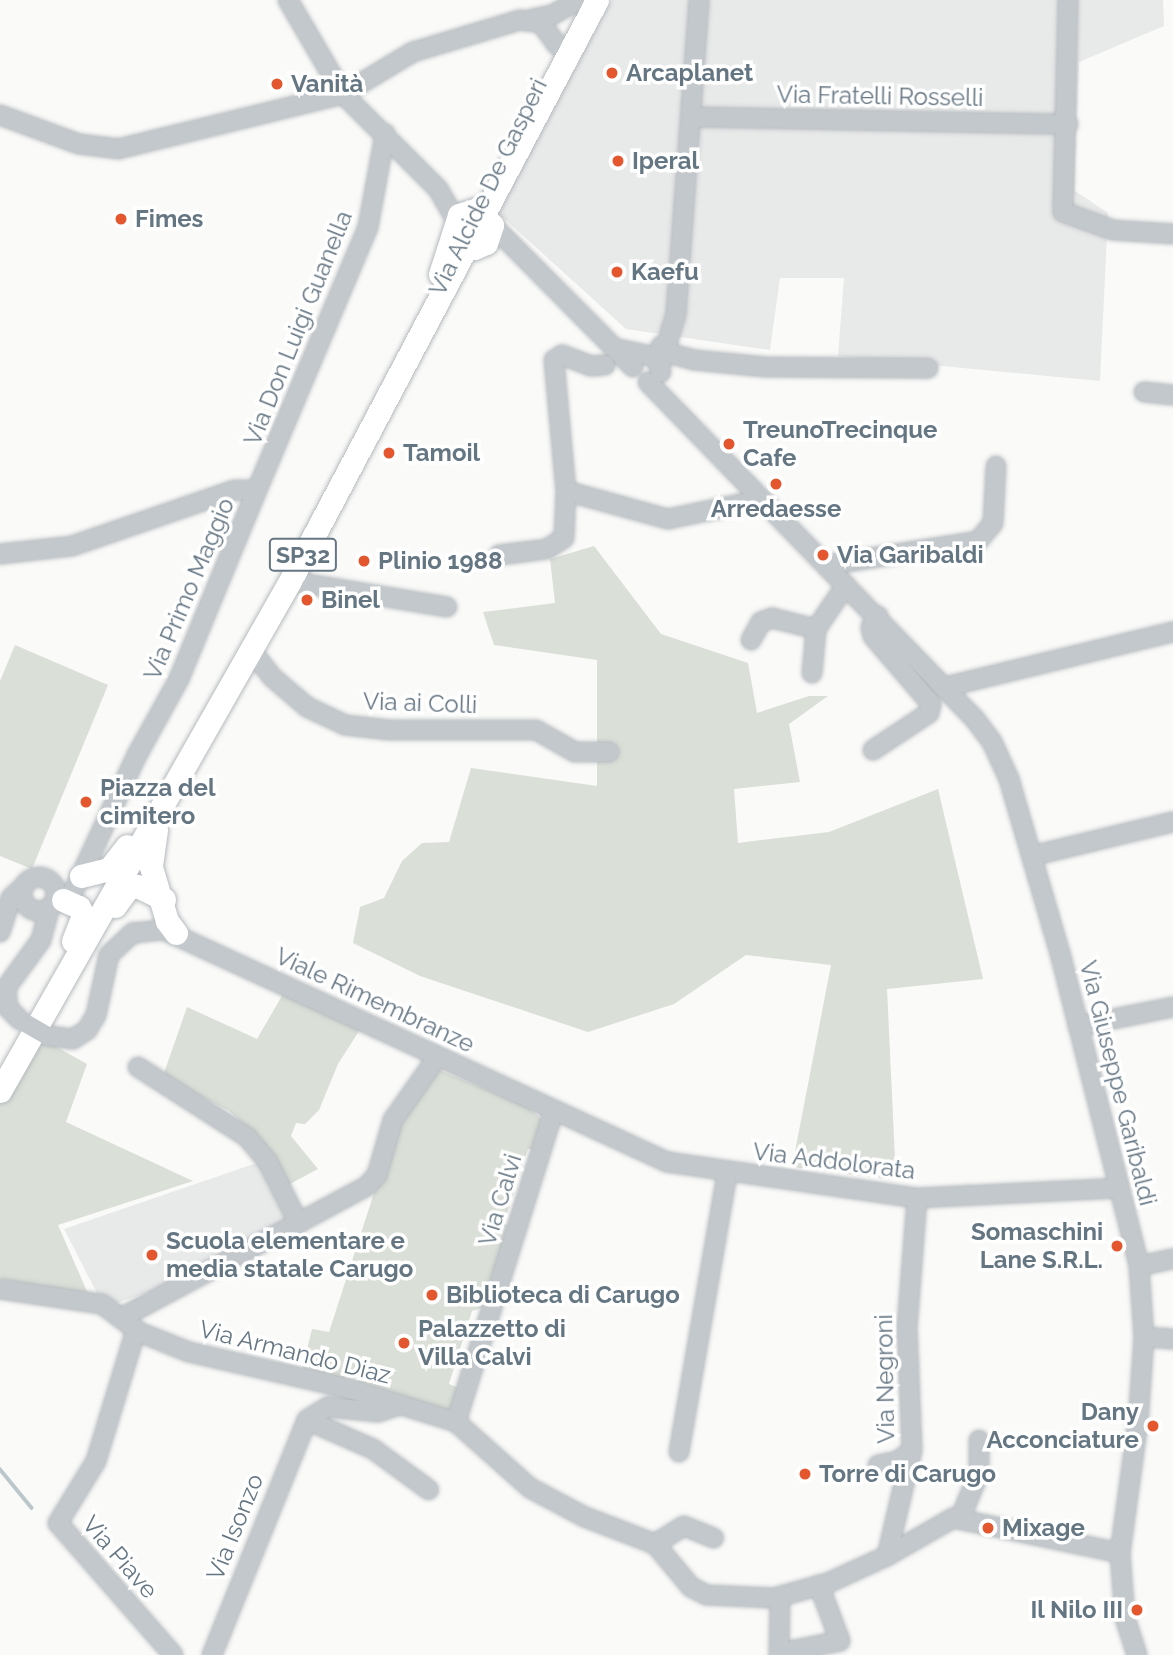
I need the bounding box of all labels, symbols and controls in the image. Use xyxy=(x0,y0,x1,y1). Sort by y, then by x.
place label: Arcaplanet xyxy=(626,59,753,87)
marker: Arcaplanet xyxy=(604,65,620,81)
place label: Vanità xyxy=(291,70,363,98)
street label: Via Alcide De Gasperi xyxy=(423,73,553,301)
marker: Vanità xyxy=(269,76,285,92)
street label: Via Fratelli Rosselli xyxy=(776,80,984,112)
place label: Iperal xyxy=(632,147,699,175)
marker: Iperal xyxy=(610,153,626,169)
place label: Fimes xyxy=(135,205,203,233)
street label: Via Don Luigi Guanella xyxy=(238,206,358,450)
marker: Fimes xyxy=(113,211,129,227)
place label: Kaefu xyxy=(631,258,699,286)
marker: Kaefu xyxy=(609,264,625,280)
place label: TreunoTrecinque Cafe xyxy=(743,416,937,472)
marker: TreunoTrecinque Cafe xyxy=(721,436,737,452)
place label: Tamoil xyxy=(403,439,480,467)
marker: Tamoil xyxy=(381,445,397,461)
marker: Arredaesse xyxy=(768,476,784,492)
street label: Via Primo Maggio xyxy=(138,494,240,684)
place label: Arredaesse xyxy=(711,495,841,523)
road number: SP32 xyxy=(268,536,338,575)
place label: Via Garibaldi xyxy=(837,541,984,569)
place label: Plinio 1988 xyxy=(378,547,503,575)
marker: Via Garibaldi xyxy=(815,547,831,563)
marker: Plinio 1988 xyxy=(356,553,372,569)
place label: Binel xyxy=(321,586,380,614)
marker: Binel xyxy=(299,592,315,608)
street label: Via ai Colli xyxy=(362,687,478,719)
place label: Piazza del cimitero xyxy=(100,774,216,830)
marker: Piazza del cimitero xyxy=(78,794,94,810)
street label: Viale Rimembranze xyxy=(271,941,479,1059)
street label: Via Giuseppe Garibaldi xyxy=(1074,958,1162,1208)
street label: Via Addolorata xyxy=(751,1137,917,1185)
street label: Via Calvi xyxy=(472,1151,528,1249)
place label: Somaschini Lane S.R.L. xyxy=(971,1218,1103,1274)
place label: Scuola elementare e media statale Carugo xyxy=(166,1227,413,1283)
marker: Somaschini Lane S.R.L. xyxy=(1109,1238,1125,1254)
marker: Scuola elementare e media statale Carugo xyxy=(144,1247,160,1263)
place label: Biblioteca di Carugo xyxy=(446,1281,680,1309)
marker: Biblioteca di Carugo xyxy=(424,1287,440,1303)
street label: Via Armando Diaz xyxy=(196,1314,394,1390)
street label: Via Negroni xyxy=(869,1314,901,1444)
place label: Palazzetto di Villa Calvi xyxy=(418,1315,566,1371)
marker: Palazzetto di Villa Calvi xyxy=(396,1335,412,1351)
place label: Dany Acconciature xyxy=(987,1398,1139,1454)
marker: Dany Acconciature xyxy=(1145,1418,1161,1434)
place label: Torre di Carugo xyxy=(819,1460,996,1488)
marker: Torre di Carugo xyxy=(797,1466,813,1482)
street label: Via Isonzo xyxy=(201,1470,269,1584)
street label: Via Piave xyxy=(76,1510,164,1604)
place label: Mixage xyxy=(1002,1514,1085,1542)
marker: Mixage xyxy=(980,1520,996,1536)
place label: Il Nilo III xyxy=(1030,1596,1123,1624)
marker: Il Nilo III xyxy=(1129,1602,1145,1618)

